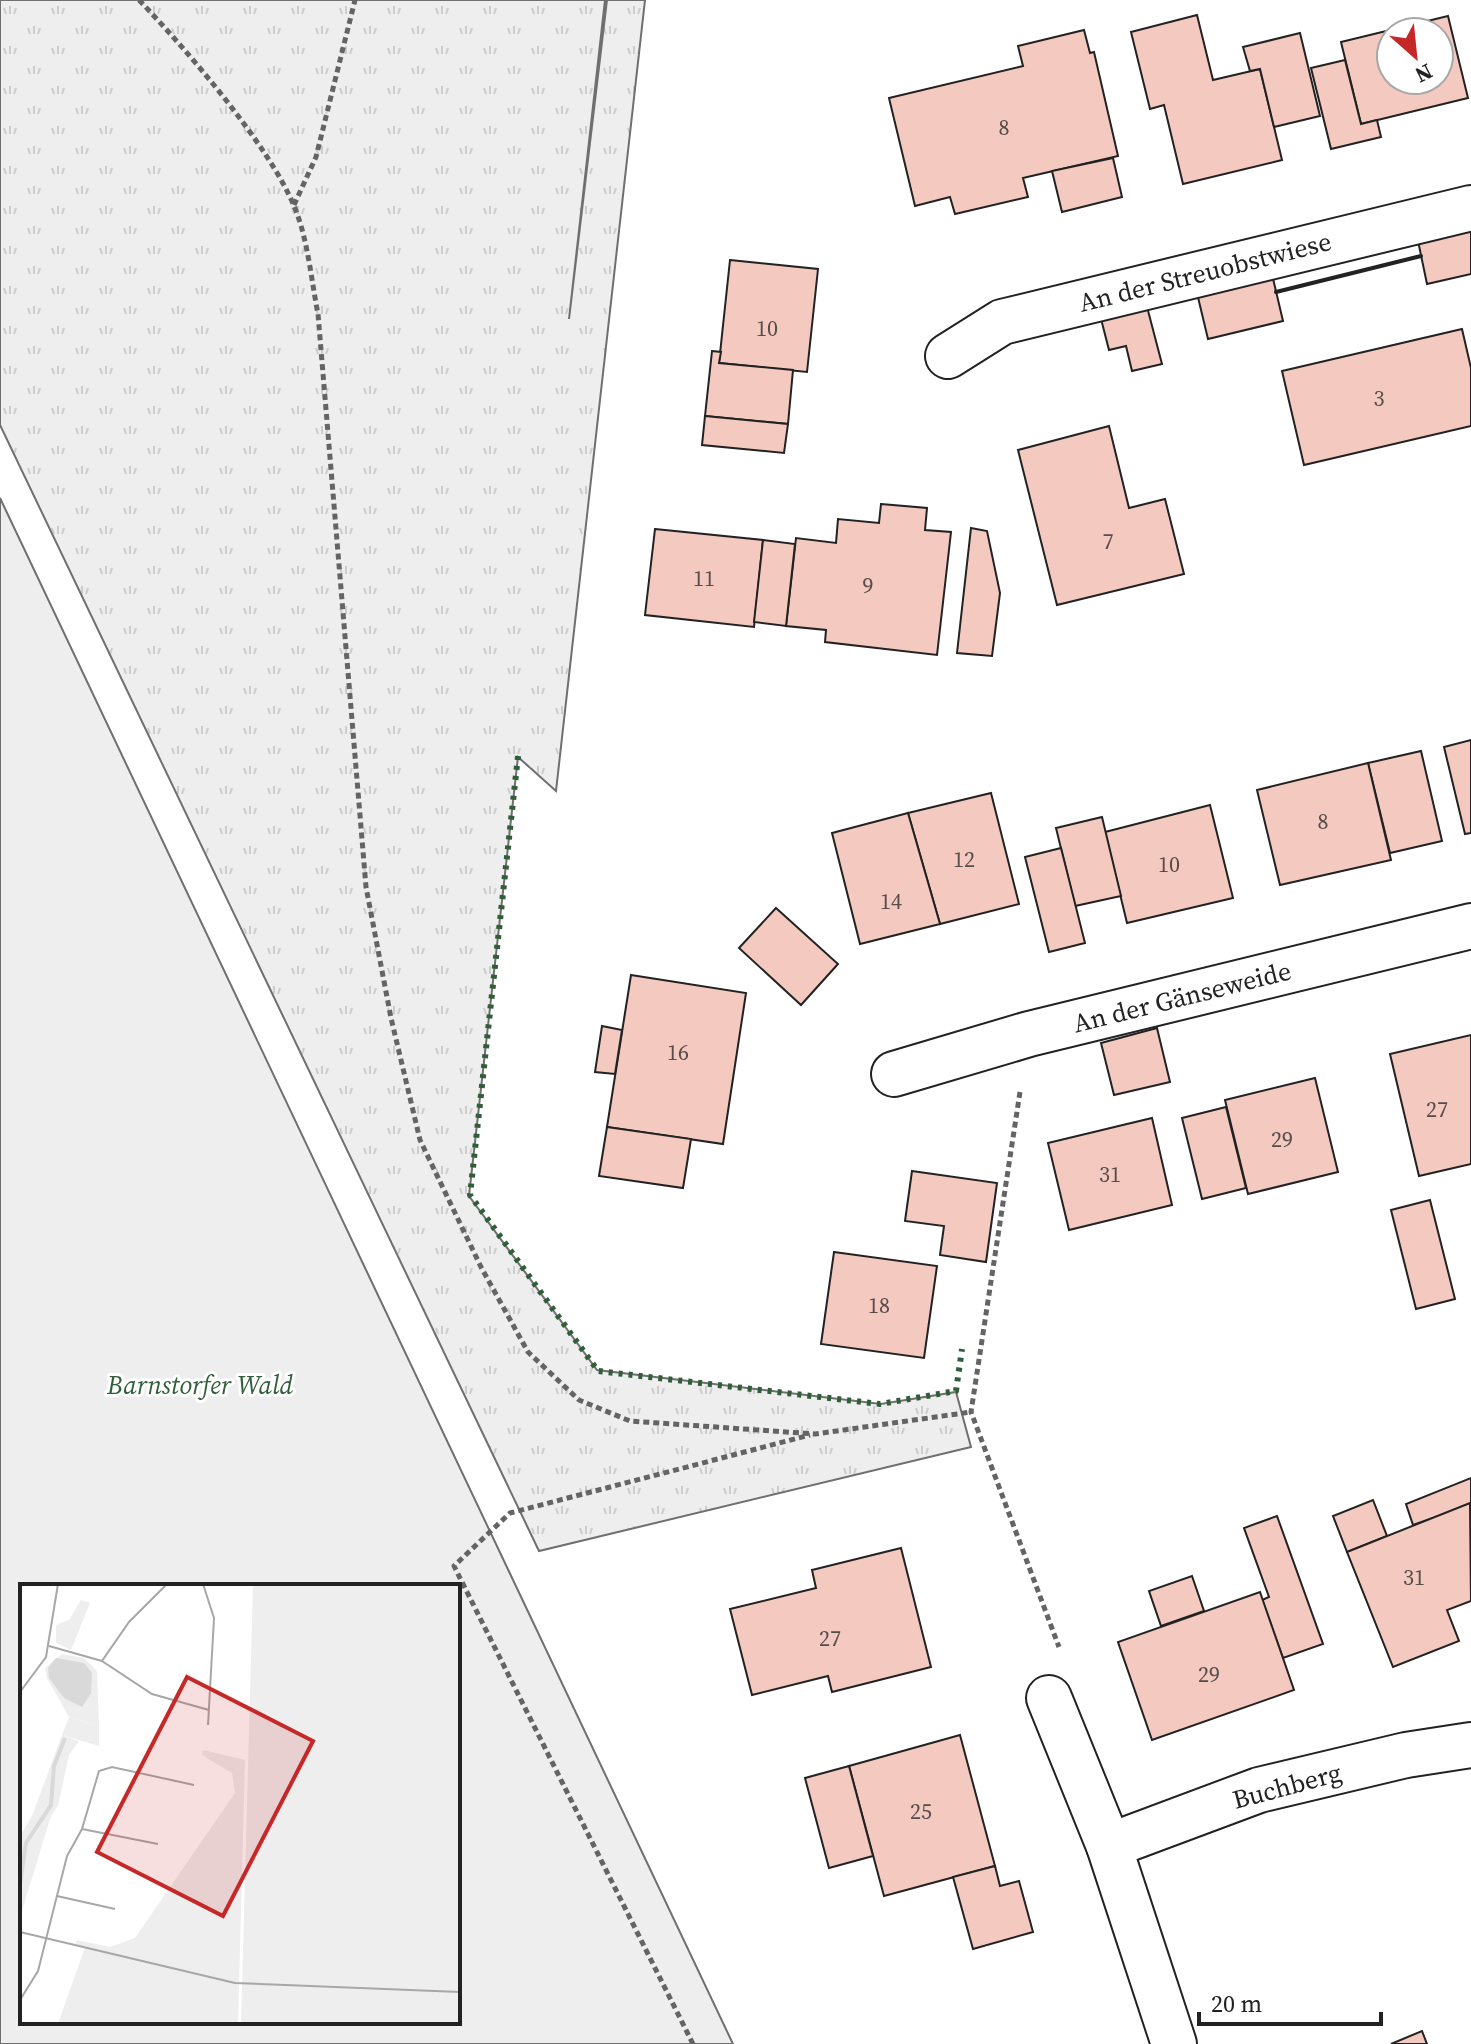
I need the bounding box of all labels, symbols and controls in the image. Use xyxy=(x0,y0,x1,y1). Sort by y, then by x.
north arrow xyxy=(1375,16,1455,96)
text: N xyxy=(1410,57,1438,91)
house number: 8 xyxy=(998,112,1010,142)
street label: An der Streuobstwiese xyxy=(1075,223,1335,321)
house number: 10 xyxy=(756,313,778,343)
house number: 3 xyxy=(1373,383,1385,413)
house number: 7 xyxy=(1102,526,1114,556)
house number: 11 xyxy=(693,563,715,593)
house number: 9 xyxy=(862,570,874,600)
house number: 8 xyxy=(1317,806,1329,836)
house number: 12 xyxy=(953,844,975,874)
house number: 10 xyxy=(1158,849,1180,879)
house number: 14 xyxy=(880,886,902,916)
street label: An der Gänseweide xyxy=(1069,953,1295,1041)
house number: 16 xyxy=(667,1037,689,1067)
house number: 27 xyxy=(1426,1094,1448,1124)
house number: 29 xyxy=(1271,1124,1293,1154)
house number: 31 xyxy=(1099,1159,1121,1189)
house number: 18 xyxy=(868,1290,890,1320)
park label: Barnstorfer Wald xyxy=(106,1367,293,1403)
house number: 31 xyxy=(1403,1562,1425,1592)
inset map xyxy=(20,1584,460,2024)
house number: 27 xyxy=(819,1623,841,1653)
house number: 29 xyxy=(1198,1659,1220,1689)
street label: Buchberg xyxy=(1229,1754,1345,1818)
house number: 25 xyxy=(910,1796,932,1826)
scale bar xyxy=(1199,1976,1381,2026)
text: 20 m xyxy=(1211,1987,1262,2020)

